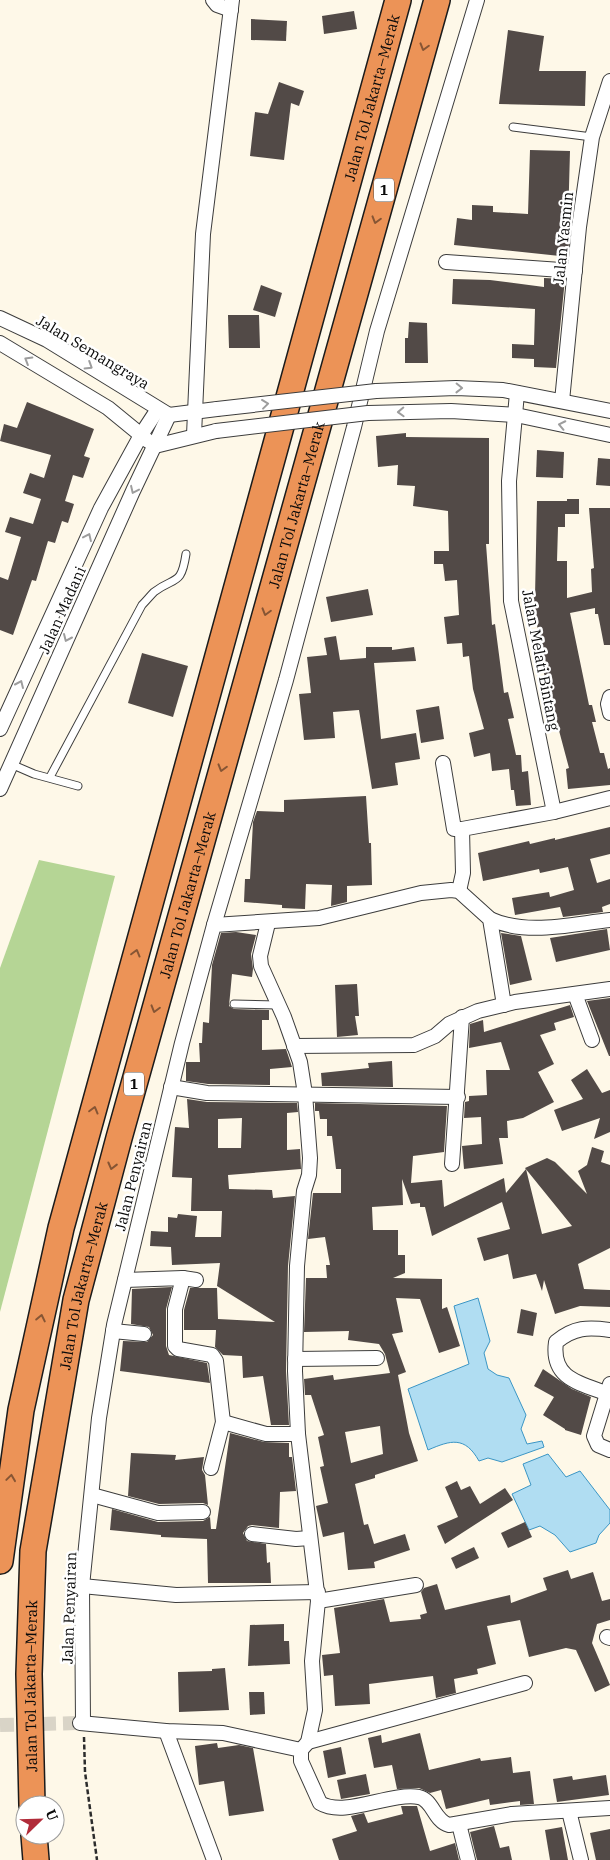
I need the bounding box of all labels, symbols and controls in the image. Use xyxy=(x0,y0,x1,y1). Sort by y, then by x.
street label: Jalan Tol Jakarta–Merak xyxy=(339,12,403,183)
one-way arrow xyxy=(420,42,430,51)
road number: 1 xyxy=(374,178,394,202)
street label: Jalan Yasmin xyxy=(549,190,577,285)
one-way arrow xyxy=(371,216,381,224)
street label: Jalan Semangraya xyxy=(33,311,153,393)
one-way arrow xyxy=(24,357,33,366)
one-way arrow xyxy=(83,360,93,369)
one-way arrow xyxy=(456,383,464,393)
one-way arrow xyxy=(262,399,270,410)
one-way arrow xyxy=(397,407,404,417)
street label: Jalan Tol Jakarta–Merak xyxy=(264,419,328,590)
one-way arrow xyxy=(558,420,567,431)
one-way arrow xyxy=(130,484,140,493)
one-way arrow xyxy=(82,533,92,542)
street label: Jalan Madani xyxy=(34,563,90,657)
street label: Jalan Melati Bintang xyxy=(518,588,564,732)
one-way arrow xyxy=(261,607,272,616)
one-way arrow xyxy=(63,633,74,642)
one-way arrow xyxy=(14,680,25,689)
one-way arrow xyxy=(218,764,228,772)
street label: Jalan Tol Jakarta–Merak xyxy=(155,809,219,980)
one-way arrow xyxy=(131,949,141,957)
one-way arrow xyxy=(150,1004,160,1013)
road number: 1 xyxy=(124,1072,144,1096)
one-way arrow xyxy=(88,1106,98,1114)
street label: Jalan Penyairan xyxy=(110,1119,156,1233)
one-way arrow xyxy=(107,1161,118,1170)
street label: Jalan Tol Jakarta–Merak xyxy=(55,1199,111,1371)
one-way arrow xyxy=(35,1314,46,1322)
one-way arrow xyxy=(6,1473,16,1482)
street label: Jalan Penyairan xyxy=(58,1551,80,1664)
street label: Jalan Tol Jakarta–Merak xyxy=(19,1599,41,1772)
north arrow xyxy=(15,1795,65,1845)
text: U xyxy=(42,1806,62,1824)

